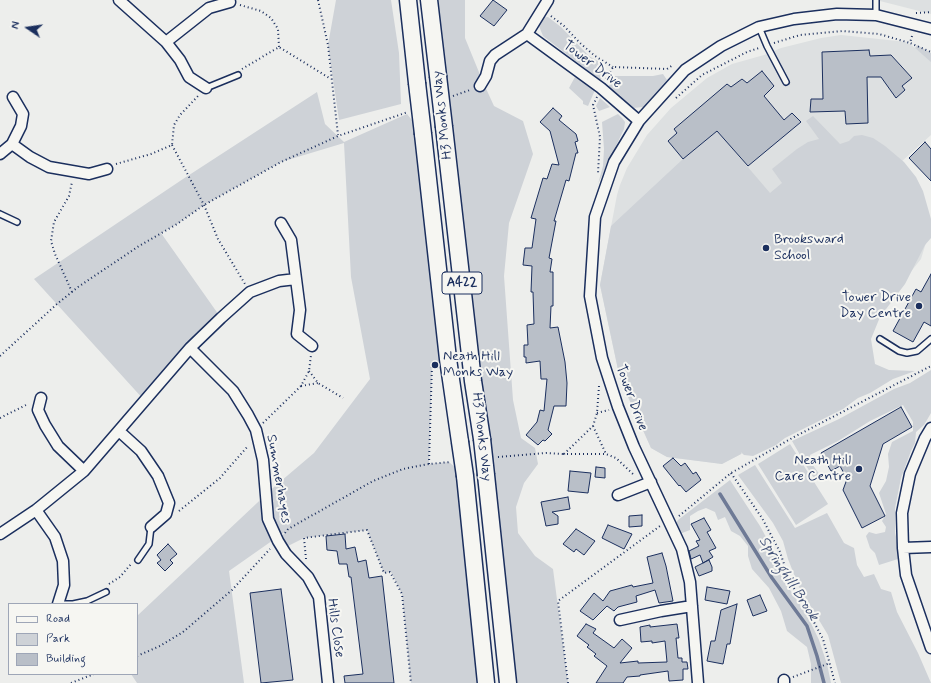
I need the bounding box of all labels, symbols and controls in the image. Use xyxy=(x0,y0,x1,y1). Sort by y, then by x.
north arrow xyxy=(8,8,48,48)
text: N xyxy=(9,20,24,30)
street label: Tower Drive xyxy=(559,37,625,93)
street label: H3 Monks Way xyxy=(429,70,457,160)
place label: Brooksward School xyxy=(774,232,844,264)
marker: Brooksward School xyxy=(761,243,771,253)
road number: A422 xyxy=(442,272,482,294)
place label: Tower Drive Day Centre xyxy=(840,290,911,322)
marker: Tower Drive Day Centre xyxy=(914,301,924,311)
place label: Neath Hill Monks Way xyxy=(443,349,513,382)
marker: Neath Hill Monks Way xyxy=(430,360,440,370)
street label: Tower Drive xyxy=(611,363,651,433)
street label: H3 Monks Way xyxy=(467,392,495,482)
street label: Summerhayes xyxy=(262,433,294,525)
place label: Neath Hill Care Centre xyxy=(775,453,851,486)
marker: Neath Hill Care Centre xyxy=(854,464,864,474)
water label: Springhill Brook xyxy=(754,533,822,625)
street label: Hills Close xyxy=(323,597,347,659)
legend xyxy=(8,603,138,675)
text: Road xyxy=(46,611,70,627)
text: Park xyxy=(46,631,70,647)
text: Building xyxy=(46,651,86,667)

